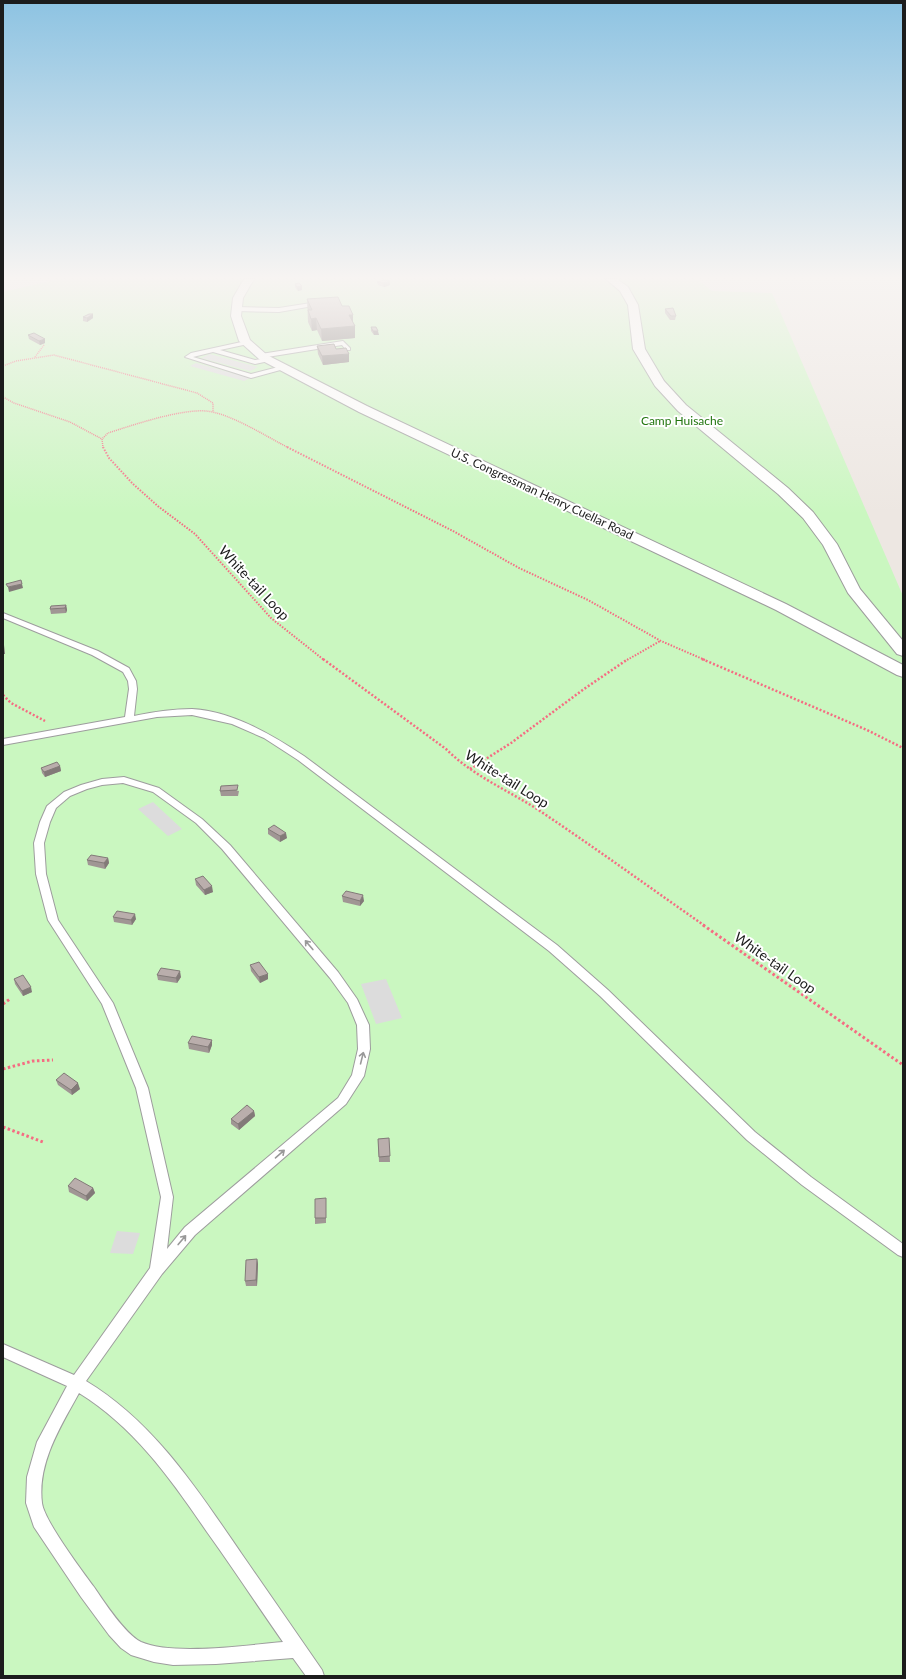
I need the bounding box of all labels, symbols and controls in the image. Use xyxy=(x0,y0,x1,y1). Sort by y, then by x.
park label: Camp Huisache xyxy=(641,413,723,428)
street label: U.S. Congressman Henry Cuellar Road xyxy=(449,445,636,543)
street label: White-tail Loop xyxy=(215,542,293,624)
street label: White-tail Loop xyxy=(462,746,553,811)
street label: White-tail Loop xyxy=(731,928,820,997)
one-way arrow xyxy=(305,940,314,950)
one-way arrow xyxy=(359,1051,367,1064)
one-way arrow xyxy=(274,1149,285,1158)
one-way arrow xyxy=(178,1234,187,1245)

